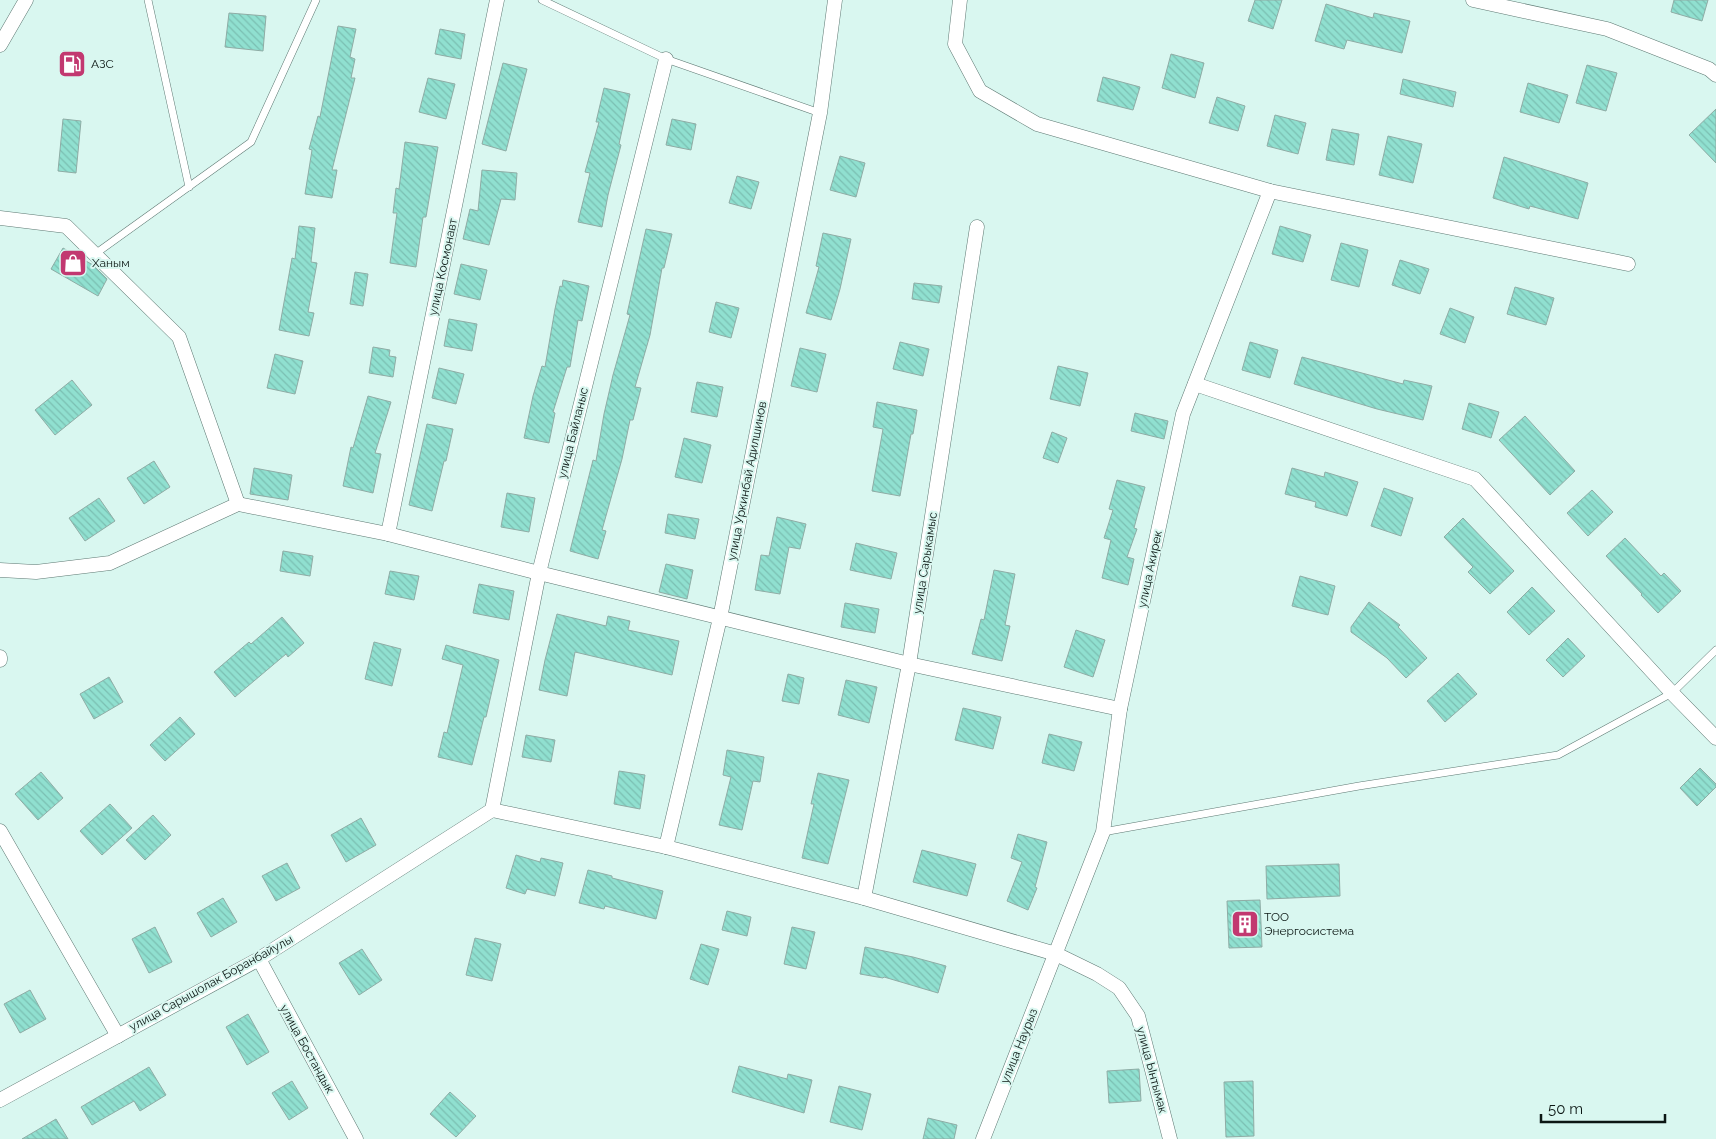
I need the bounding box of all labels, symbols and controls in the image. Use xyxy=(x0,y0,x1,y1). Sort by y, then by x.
fuel station icon: АЗС xyxy=(57,49,87,79)
place label: АЗС xyxy=(91,57,114,71)
street label: улица Космонавт xyxy=(426,217,460,317)
shop icon: Ханым xyxy=(58,248,88,278)
place label: Ханым xyxy=(92,256,130,270)
street label: улица Байланыс xyxy=(555,386,591,480)
street label: улица Уркинбай Адилшинов xyxy=(725,400,769,562)
street label: улица Сарыкамыс xyxy=(910,511,940,615)
street label: улица Акирек xyxy=(1135,529,1165,609)
building icon: ТОО Энергосистема xyxy=(1230,909,1260,939)
place label: ТОО Энергосистема xyxy=(1264,910,1354,938)
street label: улица Сарышолак Боранбайулы xyxy=(127,932,295,1034)
street label: улица Бостандык xyxy=(277,1002,337,1096)
street label: улица Наурыз xyxy=(998,1006,1041,1086)
street label: улица Ынтымак xyxy=(1134,1025,1170,1115)
scale bar xyxy=(1541,1092,1665,1124)
text: 50 m xyxy=(1548,1100,1583,1118)

